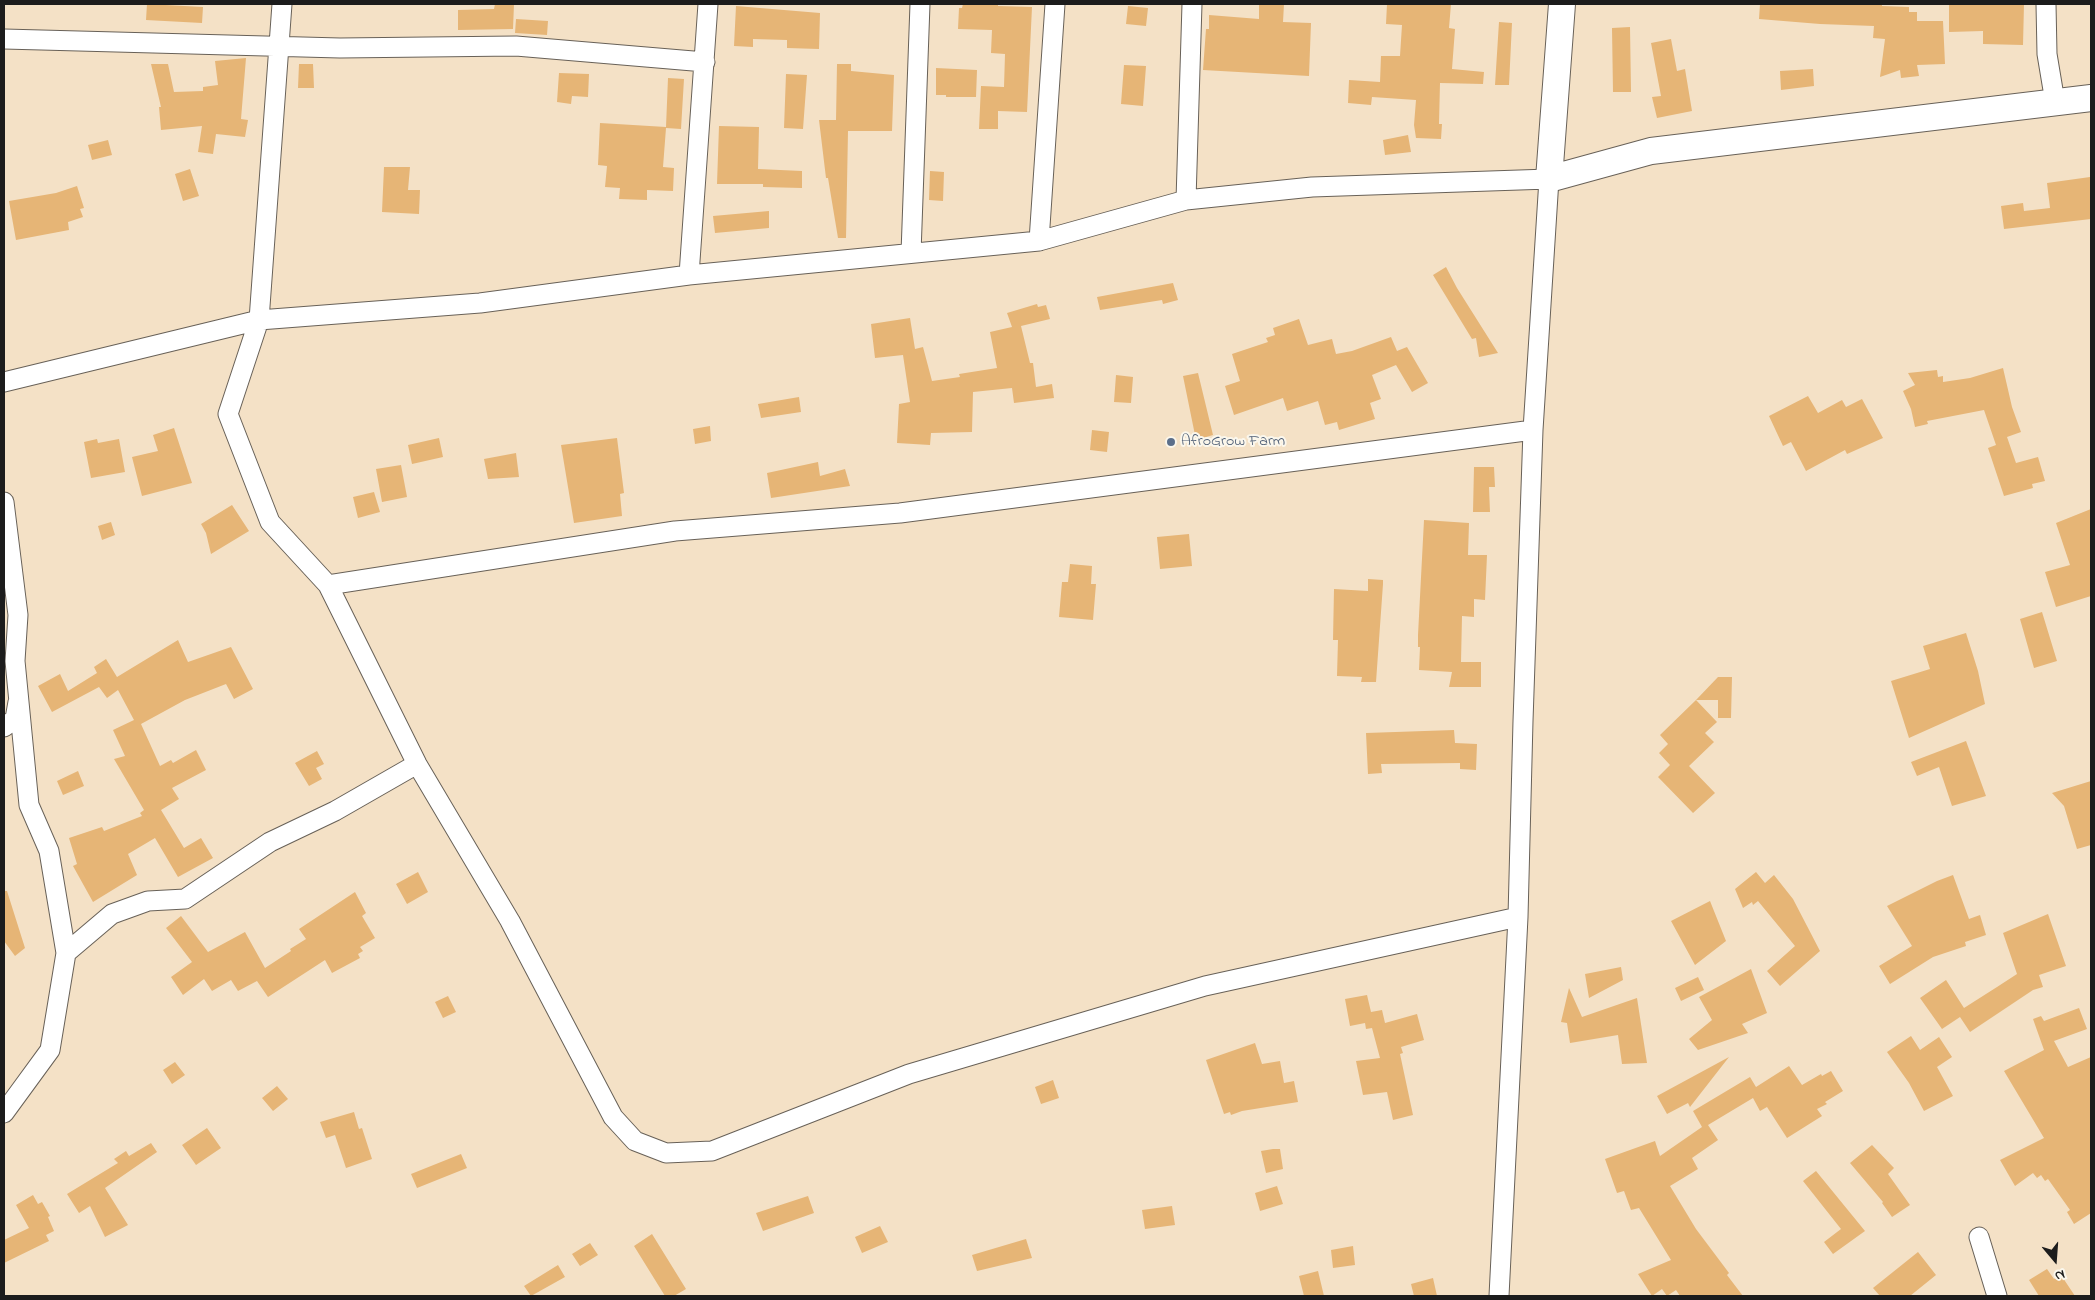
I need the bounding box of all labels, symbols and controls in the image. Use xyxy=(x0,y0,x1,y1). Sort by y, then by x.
place label: AfroGrow Farm xyxy=(1181,432,1285,452)
marker: AfroGrow Farm xyxy=(1165,436,1177,448)
north arrow xyxy=(2030,1235,2080,1285)
text: N xyxy=(2052,1263,2068,1286)

